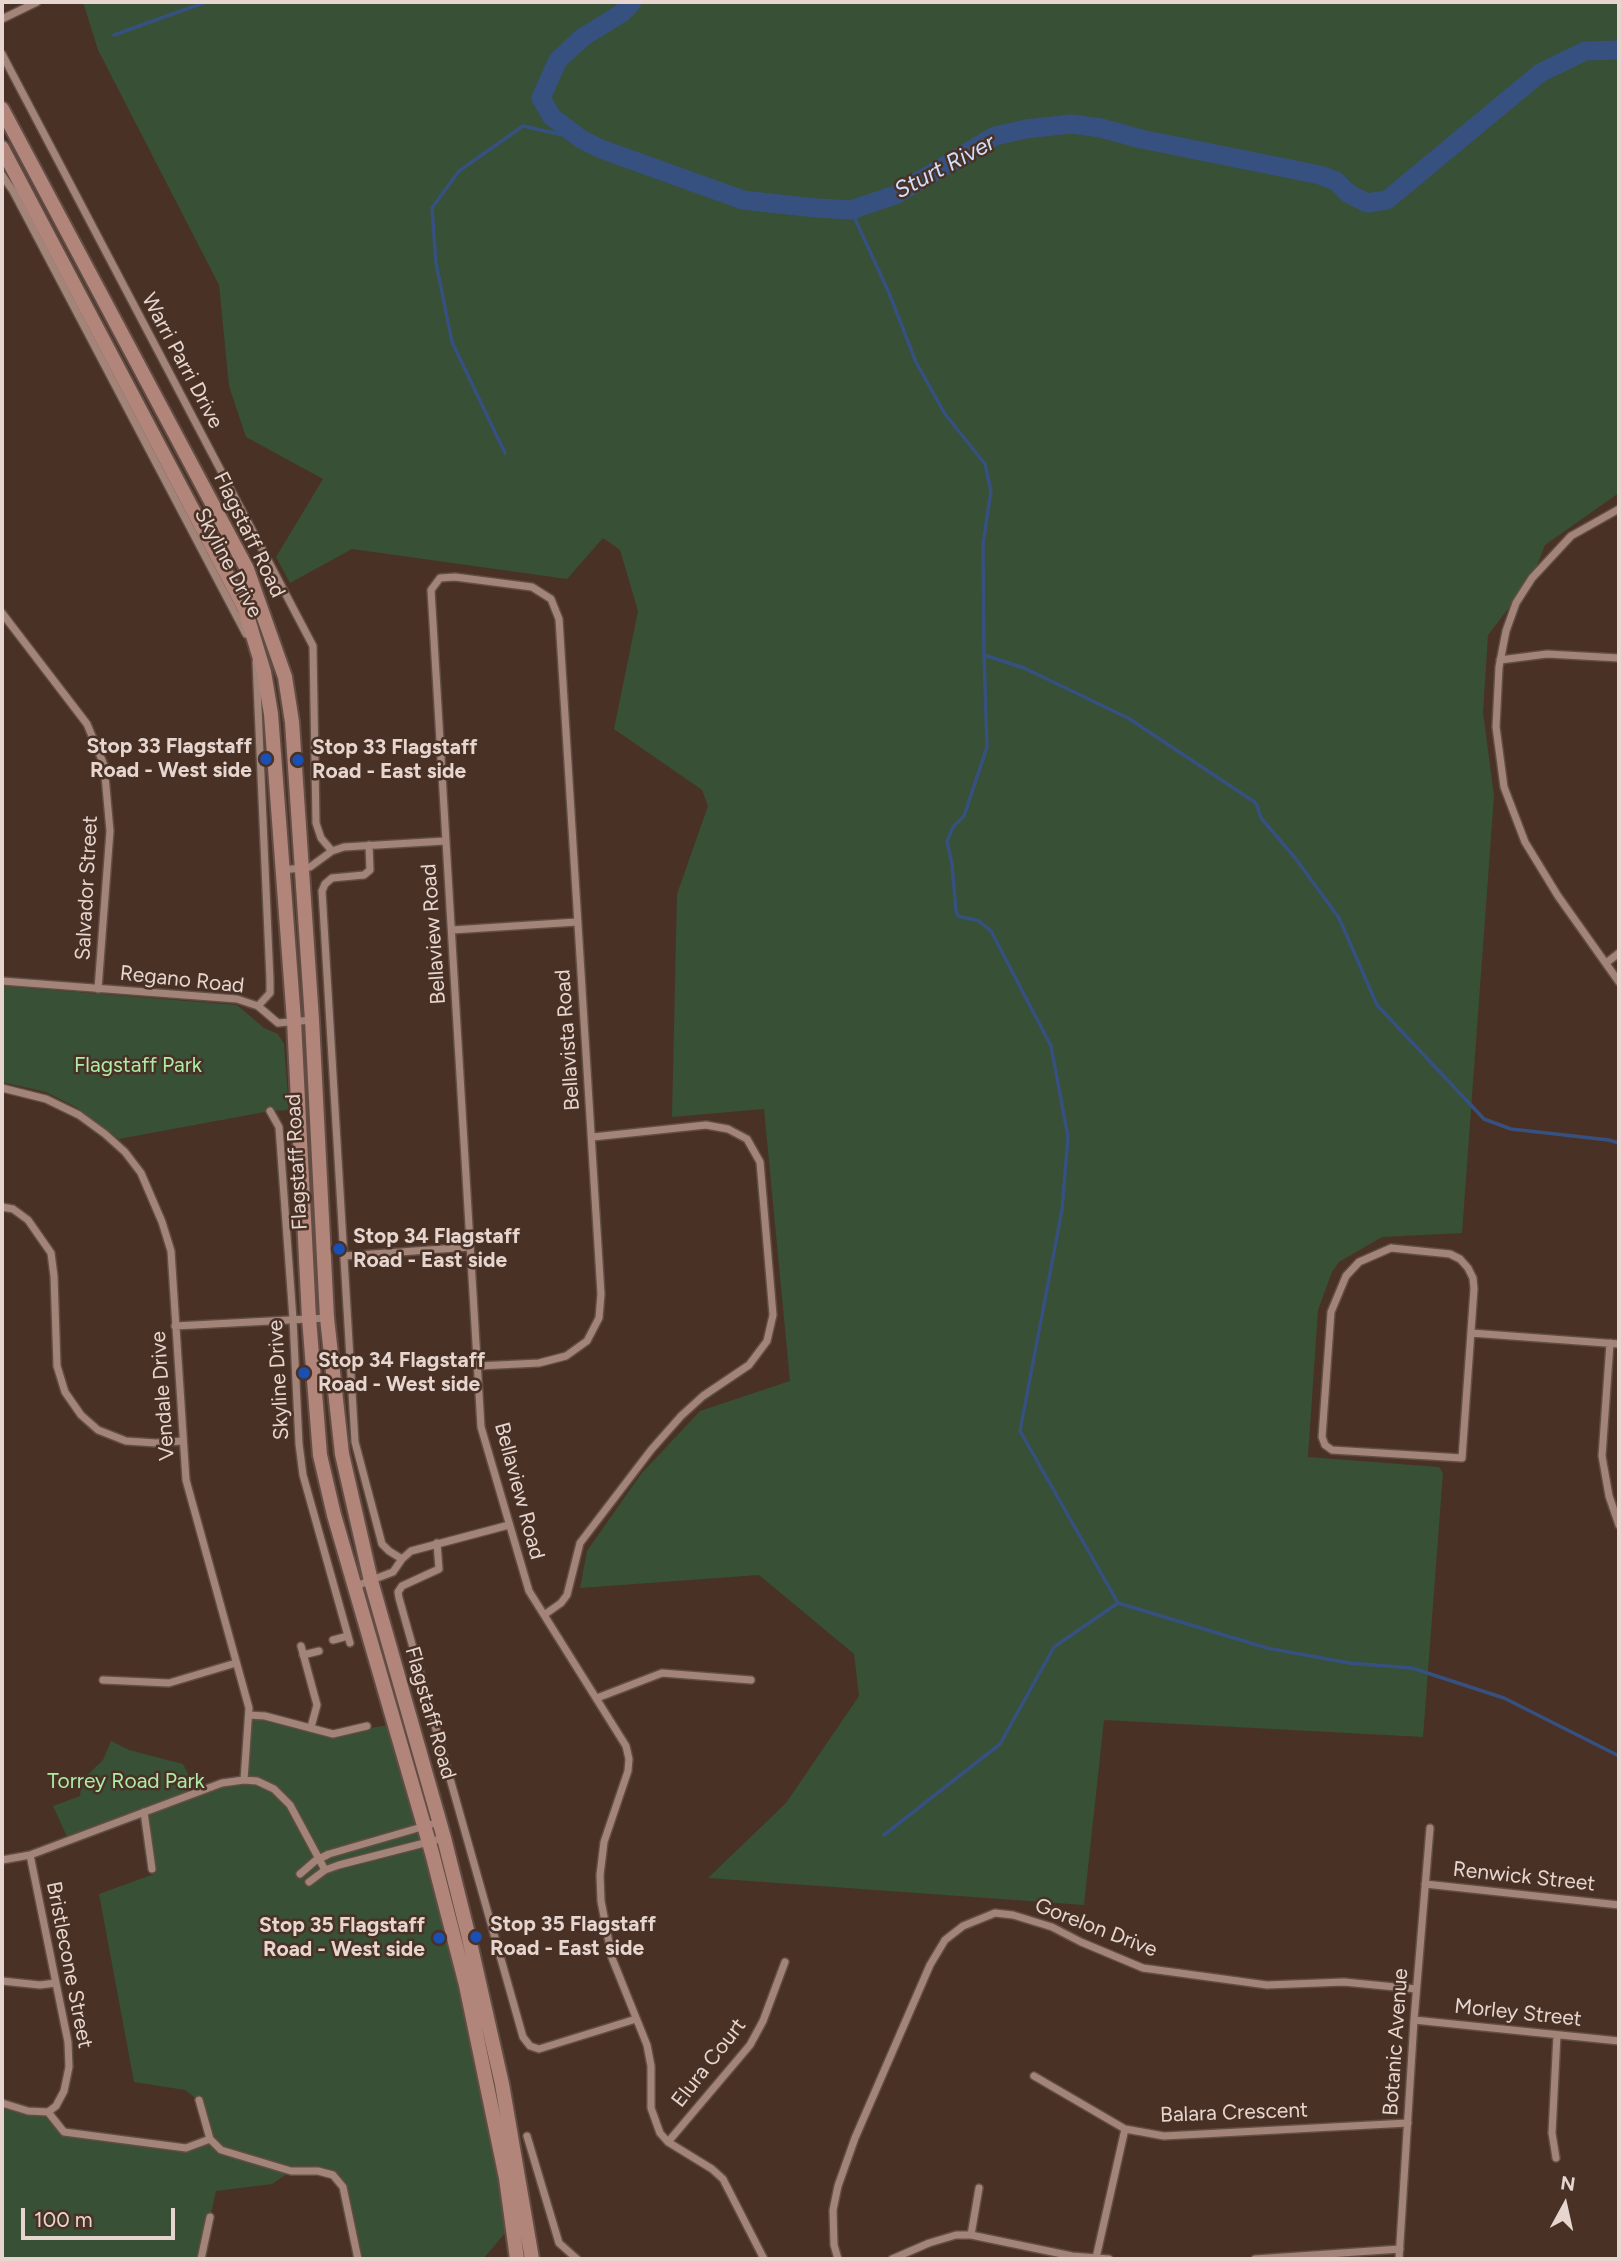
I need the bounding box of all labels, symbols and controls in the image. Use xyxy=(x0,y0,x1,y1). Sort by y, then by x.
water label: Sturt River xyxy=(890,129,1000,205)
street label: Warri Parri Drive xyxy=(136,289,228,433)
street label: Flagstaff Road xyxy=(208,468,290,602)
street label: Skyline Drive xyxy=(189,504,267,622)
place label: Stop 33 Flagstaff Road - West side xyxy=(86,734,252,784)
place label: Stop 33 Flagstaff Road - East side xyxy=(312,735,478,785)
marker: Stop 33 Flagstaff Road - West side xyxy=(258,751,274,767)
marker: Stop 33 Flagstaff Road - East side xyxy=(290,752,306,768)
street label: Salvador Street xyxy=(71,815,103,961)
street label: Bellaview Road xyxy=(417,863,451,1005)
street label: Regano Road xyxy=(118,961,246,999)
street label: Bellavista Road xyxy=(550,968,586,1112)
park label: Flagstaff Park xyxy=(74,1053,202,1079)
street label: Flagstaff Road xyxy=(281,1093,313,1231)
place label: Stop 34 Flagstaff Road - East side xyxy=(353,1224,520,1274)
marker: Stop 34 Flagstaff Road - East side xyxy=(331,1241,347,1257)
street label: Skyline Drive xyxy=(263,1319,295,1441)
street label: Vendale Drive xyxy=(146,1330,180,1462)
place label: Stop 34 Flagstaff Road - West side xyxy=(318,1348,485,1398)
marker: Stop 34 Flagstaff Road - West side xyxy=(296,1365,312,1381)
street label: Bellaview Road xyxy=(489,1420,549,1562)
street label: Flagstaff Road xyxy=(399,1644,461,1782)
park label: Torrey Road Park xyxy=(47,1769,205,1795)
street label: Renwick Street xyxy=(1452,1857,1596,1897)
street label: Bristlecone Street xyxy=(40,1879,98,2051)
street label: Gorelon Drive xyxy=(1031,1893,1161,1963)
place label: Stop 35 Flagstaff Road - East side xyxy=(490,1912,656,1962)
place label: Stop 35 Flagstaff Road - West side xyxy=(259,1913,425,1963)
marker: Stop 35 Flagstaff Road - East side xyxy=(468,1929,484,1945)
marker: Stop 35 Flagstaff Road - West side xyxy=(431,1930,447,1946)
street label: Botanic Avenue xyxy=(1378,1967,1414,2117)
street label: Morley Street xyxy=(1453,1994,1583,2032)
street label: Elura Court xyxy=(666,2014,752,2112)
street label: Balara Crescent xyxy=(1160,2098,1308,2128)
north arrow xyxy=(1530,2170,1600,2240)
text: N xyxy=(1559,2171,1577,2196)
scale bar xyxy=(24,2194,178,2238)
text: 100 m xyxy=(34,2207,93,2232)

